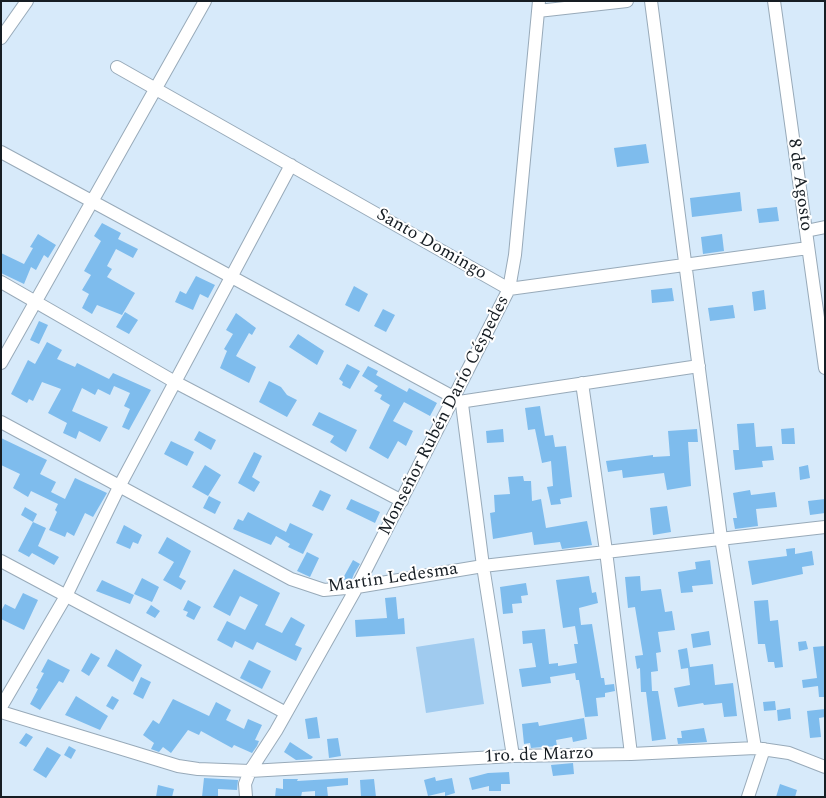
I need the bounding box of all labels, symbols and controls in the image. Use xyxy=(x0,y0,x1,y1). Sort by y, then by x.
street label: 8 de Agosto xyxy=(782,137,816,233)
street label: Santo Domingo xyxy=(372,205,490,285)
street label: Monseñor Rubén Darío Céspedes xyxy=(375,292,515,540)
street label: Martin Ledesma xyxy=(327,559,459,599)
street label: 1ro. de Marzo xyxy=(484,743,594,769)

